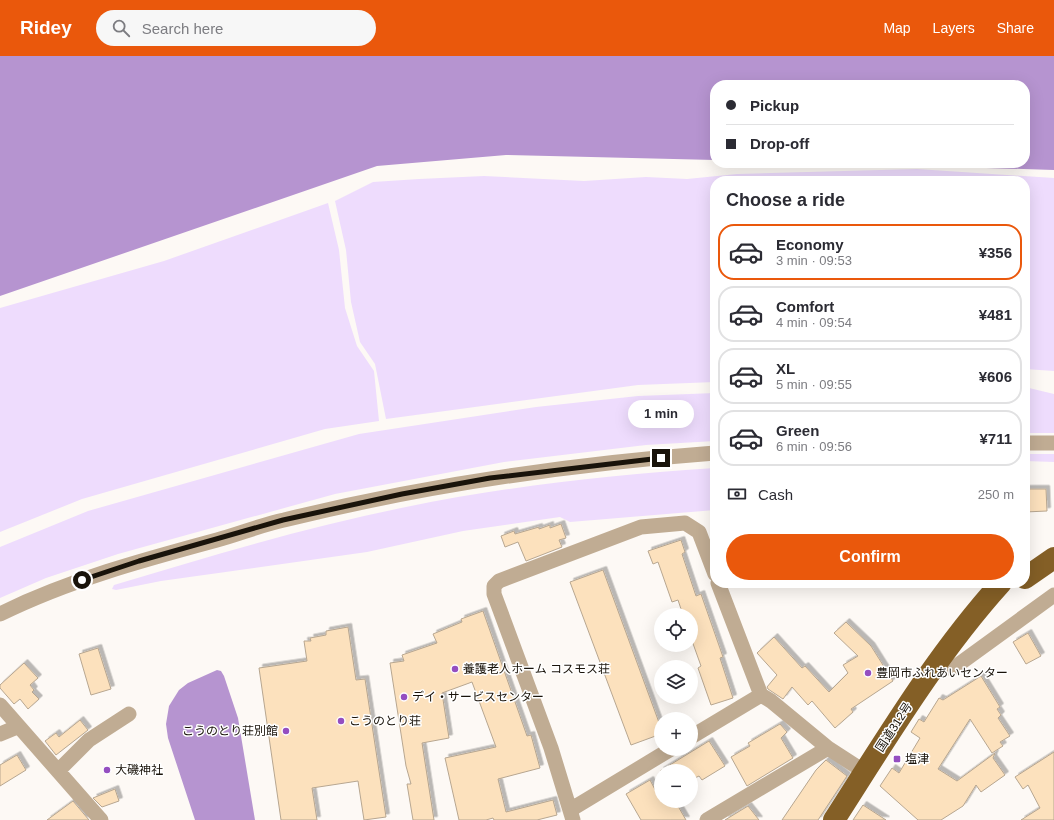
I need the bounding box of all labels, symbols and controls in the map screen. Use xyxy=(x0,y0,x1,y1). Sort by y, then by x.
search box xyxy=(96,10,376,46)
text: Ridey xyxy=(20,17,72,38)
icon: search xyxy=(110,17,132,39)
text: Search here xyxy=(142,20,223,37)
text: Map xyxy=(883,20,911,36)
text: Layers xyxy=(933,20,975,36)
text: Share xyxy=(997,20,1034,36)
text: Pickup xyxy=(750,97,799,114)
text: Drop-off xyxy=(750,135,809,152)
text: Choose a ride xyxy=(726,190,845,210)
icon: car xyxy=(728,234,764,270)
text: Economy xyxy=(776,236,844,253)
text: ¥356 xyxy=(979,244,1012,261)
text: 3 min · 09:53 xyxy=(776,253,852,268)
icon: car xyxy=(728,296,764,332)
text: Comfort xyxy=(776,298,834,315)
text: ¥481 xyxy=(979,306,1012,323)
text: 4 min · 09:54 xyxy=(776,315,852,330)
icon: car xyxy=(728,358,764,394)
text: XL xyxy=(776,360,795,377)
text: ¥606 xyxy=(979,368,1012,385)
text: 5 min · 09:55 xyxy=(776,377,852,392)
callout: 1 min xyxy=(628,400,694,428)
text: 1 min xyxy=(644,406,678,421)
icon: car xyxy=(728,420,764,456)
text: Green xyxy=(776,422,819,439)
text: ¥711 xyxy=(979,430,1012,447)
text: 6 min · 09:56 xyxy=(776,439,852,454)
route end xyxy=(652,449,670,467)
icon: cash xyxy=(726,483,748,505)
text: Cash xyxy=(758,486,793,503)
text: 250 m xyxy=(978,487,1014,502)
button: Confirm xyxy=(726,534,1014,580)
route start xyxy=(73,571,91,589)
map controls xyxy=(654,608,698,808)
button: locate xyxy=(654,608,698,652)
button: layers xyxy=(654,660,698,704)
place label: 養護老人ホーム コスモス荘 xyxy=(463,662,610,676)
marker: 養護老人ホーム コスモス荘 xyxy=(450,664,460,674)
place label: 豊岡市ふれあいセンター xyxy=(876,666,1008,680)
marker: 豊岡市ふれあいセンター xyxy=(863,668,873,678)
place label: デイ・サービスセンター xyxy=(412,690,544,704)
marker: デイ・サービスセンター xyxy=(399,692,409,702)
street label: 国道312号 xyxy=(873,700,915,754)
button: + xyxy=(654,712,698,756)
place label: こうのとり荘 xyxy=(349,714,421,728)
marker: こうのとり荘 xyxy=(336,716,346,726)
place label: こうのとり荘別館 xyxy=(182,724,278,738)
marker: こうのとり荘別館 xyxy=(281,726,291,736)
place label: 塩津 xyxy=(905,752,929,766)
marker: 塩津 xyxy=(892,754,902,764)
place label: 大磯神社 xyxy=(115,763,163,777)
button: − xyxy=(654,764,698,808)
marker: 大磯神社 xyxy=(102,765,112,775)

